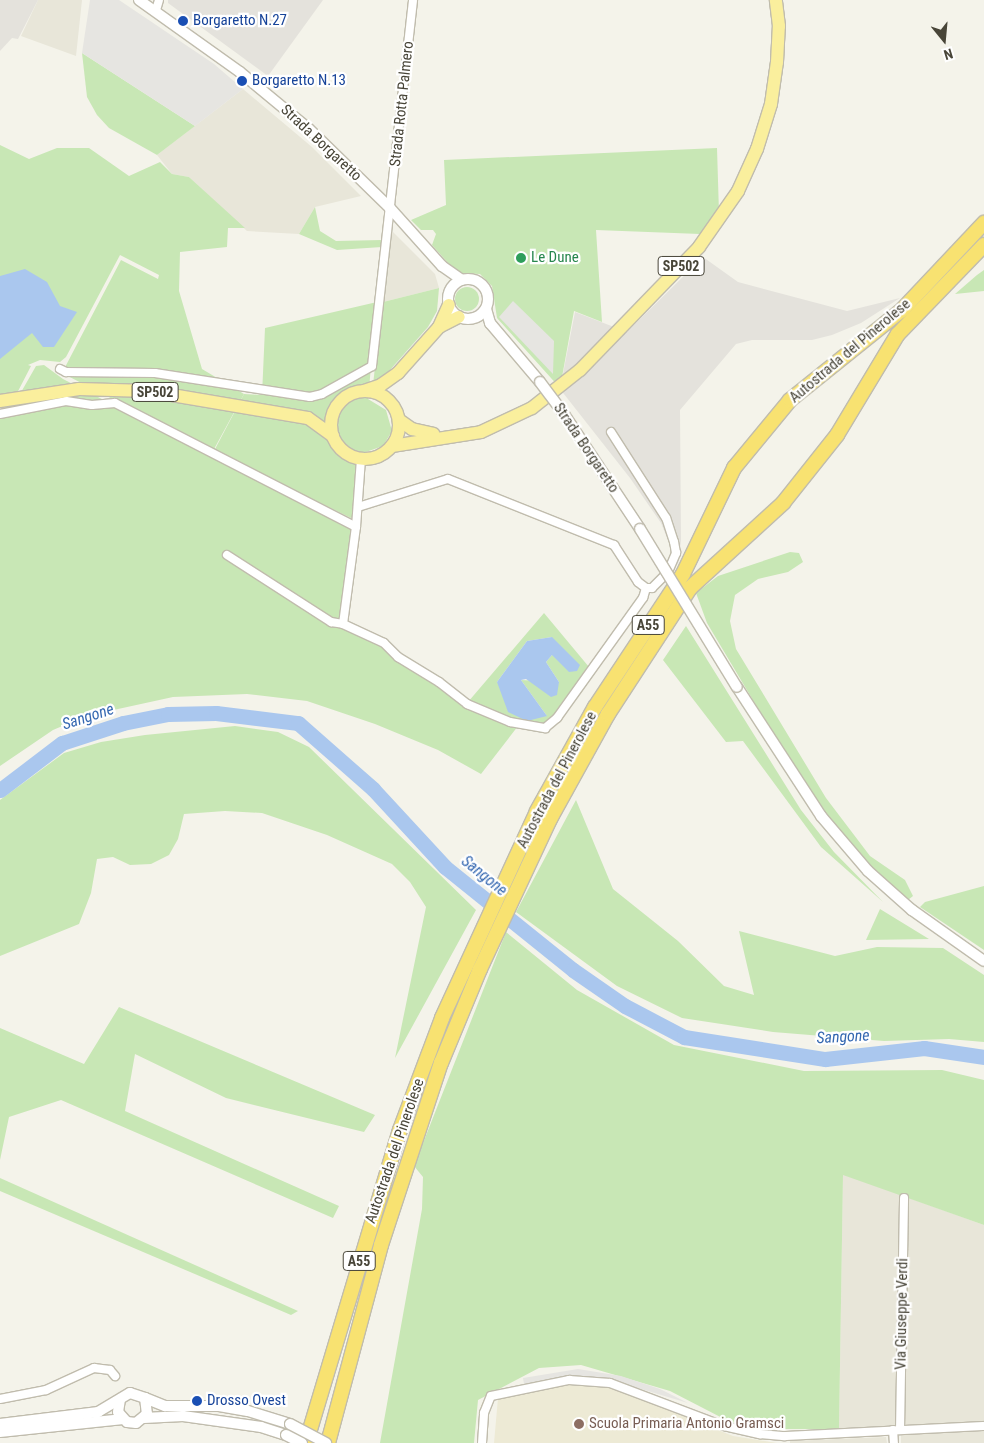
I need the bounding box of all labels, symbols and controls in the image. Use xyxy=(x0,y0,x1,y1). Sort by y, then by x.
place label: Borgaretto N.27 xyxy=(193,12,287,30)
marker: Borgaretto N.27 xyxy=(177,15,189,27)
north arrow xyxy=(919,15,969,65)
street label: Strada Rotta Palmero xyxy=(386,40,418,168)
text: N xyxy=(942,45,955,63)
place label: Borgaretto N.13 xyxy=(252,72,346,90)
marker: Borgaretto N.13 xyxy=(236,75,248,87)
street label: Strada Borgaretto xyxy=(277,101,365,185)
place label: Le Dune xyxy=(531,249,579,267)
marker: Le Dune xyxy=(515,252,527,264)
road number: SP502 xyxy=(657,255,705,278)
street label: Autostrada del Pinerolese xyxy=(786,295,914,407)
road number: SP502 xyxy=(131,381,179,404)
street label: Strada Borgaretto xyxy=(549,400,623,496)
road number: A55 xyxy=(630,614,666,636)
water label: Sangone xyxy=(60,700,116,734)
street label: Autostrada del Pinerolese xyxy=(513,709,601,851)
water label: Sangone xyxy=(457,852,511,900)
water label: Sangone xyxy=(816,1026,870,1048)
street label: Autostrada del Pinerolese xyxy=(362,1076,428,1226)
road number: A55 xyxy=(342,1250,376,1272)
street label: Via Giuseppe Verdi xyxy=(892,1258,912,1370)
place label: Drosso Ovest xyxy=(207,1392,286,1410)
marker: Drosso Ovest xyxy=(191,1395,203,1407)
place label: Scuola Primaria Antonio Gramsci xyxy=(589,1415,784,1433)
marker: Scuola Primaria Antonio Gramsci xyxy=(573,1418,585,1430)

